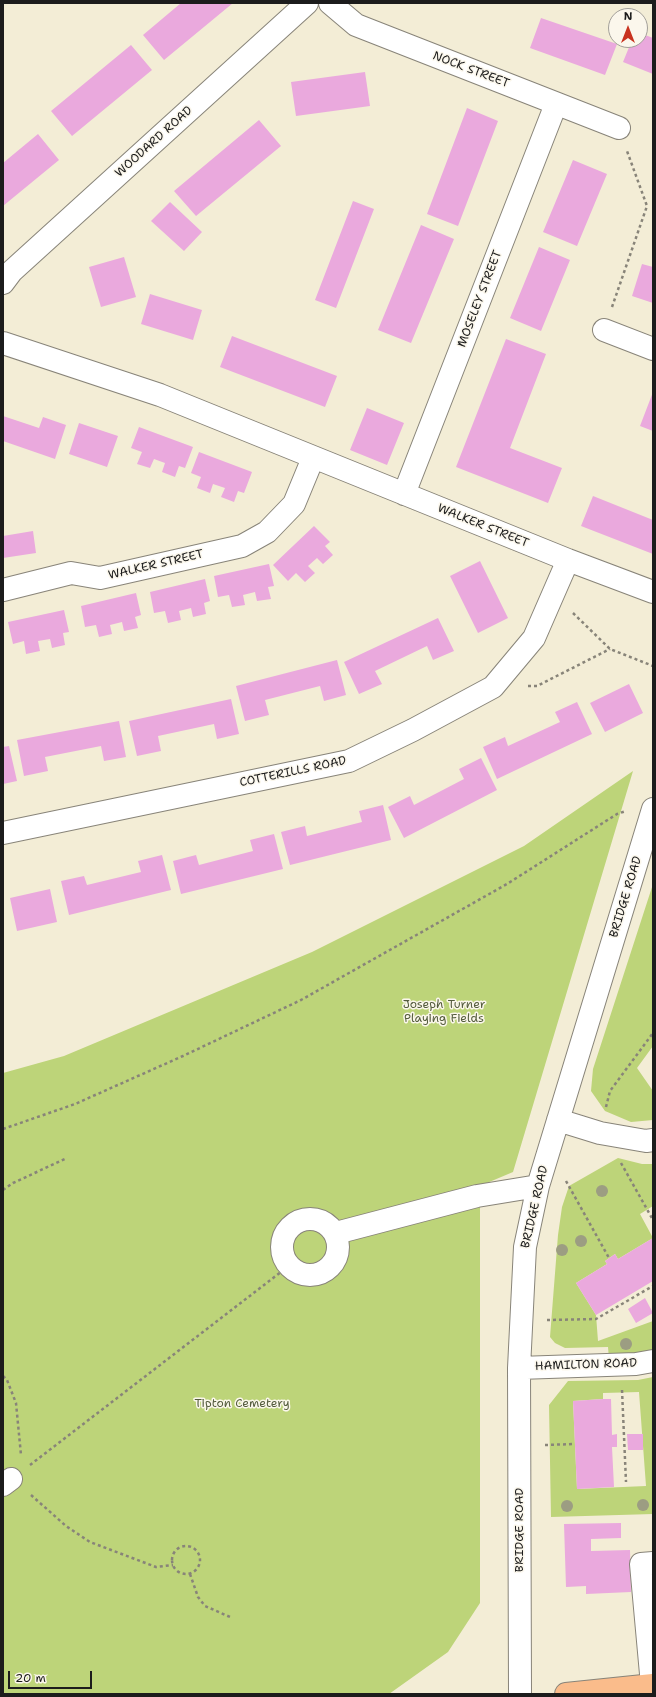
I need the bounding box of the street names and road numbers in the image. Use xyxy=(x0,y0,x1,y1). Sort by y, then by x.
street label: NOCK STREET xyxy=(431,49,511,91)
street label: WOODARD ROAD xyxy=(112,104,196,180)
street label: MOSELEY STREET xyxy=(455,248,505,350)
street label: WALKER STREET xyxy=(435,501,531,551)
street label: WALKER STREET xyxy=(107,547,205,583)
street label: COTTERILLS ROAD xyxy=(238,754,348,790)
street label: BRIDGE ROAD xyxy=(607,855,645,939)
street label: BRIDGE ROAD xyxy=(518,1164,552,1250)
street label: HAMILTON ROAD xyxy=(535,1356,637,1374)
street label: BRIDGE ROAD xyxy=(513,1488,527,1572)

